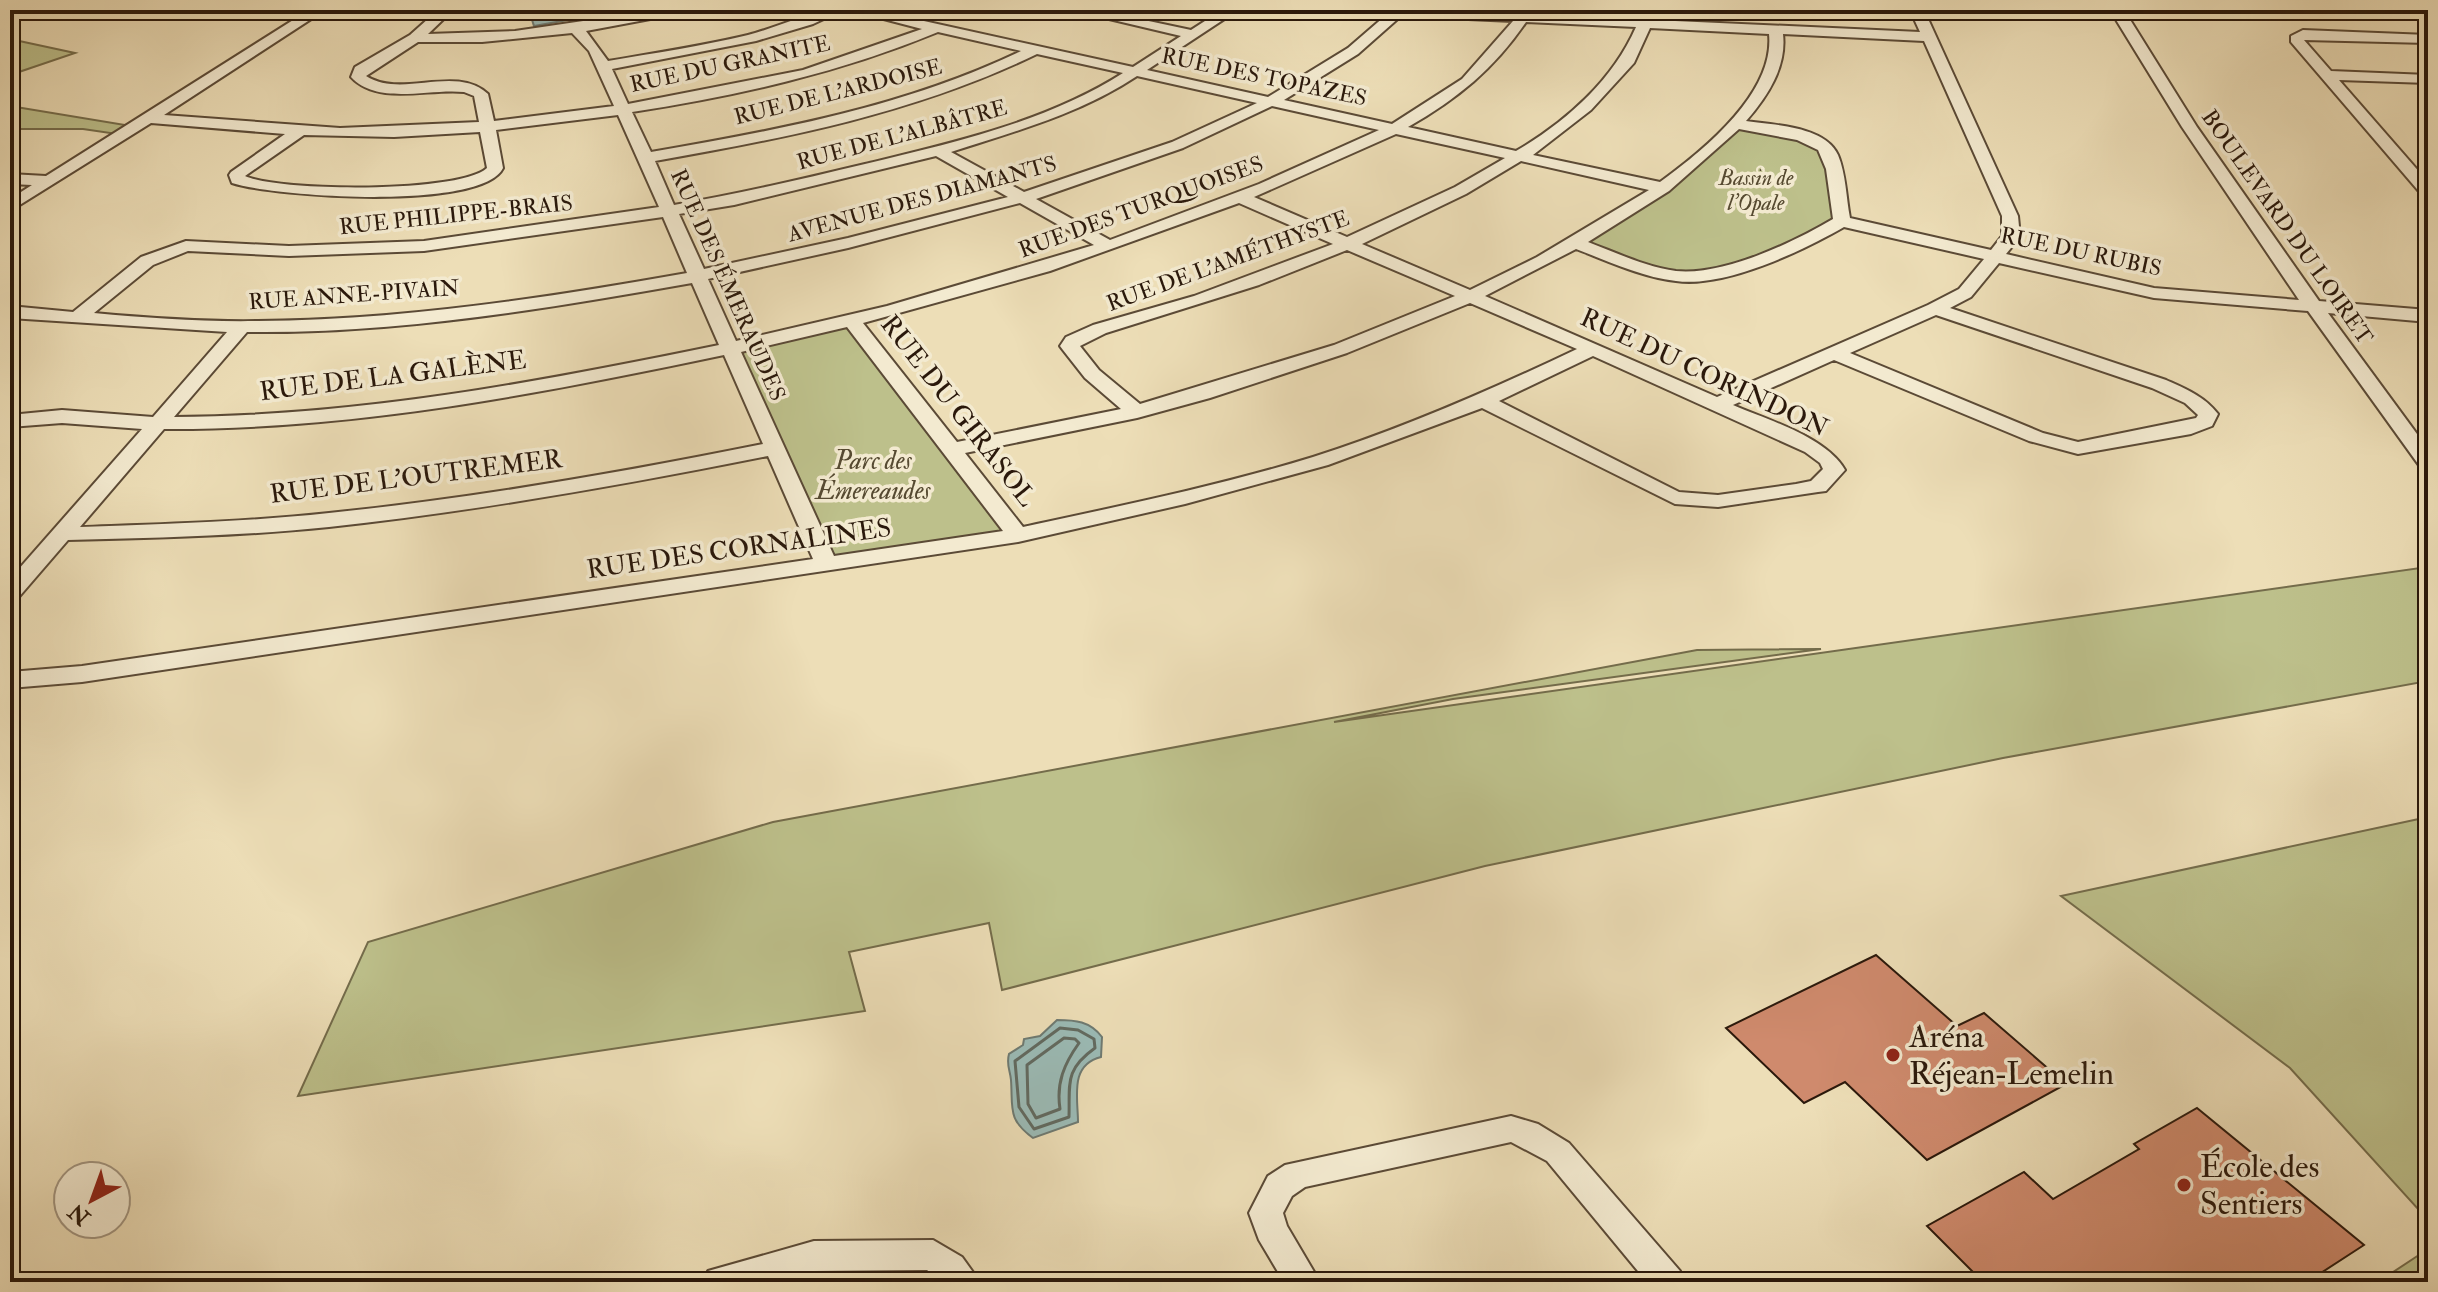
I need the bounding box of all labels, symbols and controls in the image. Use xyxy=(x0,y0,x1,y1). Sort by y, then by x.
street label: RUE DU GRANITE xyxy=(627,29,833,99)
street label: RUE DES TOPAZES xyxy=(1159,42,1369,112)
street label: RUE DE L'ARDOISE xyxy=(731,53,945,131)
street label: RUE DE L'ALBÂTRE xyxy=(794,93,1010,177)
street label: BOULEVARD DU LOIRET xyxy=(2195,104,2379,350)
street label: AVENUE DES DIAMANTS xyxy=(784,150,1060,249)
street label: RUE DES TURQUOISES xyxy=(1015,150,1267,264)
street label: RUE DES ÉMERAUDES xyxy=(664,164,793,405)
park label: Bassin de l'Opale xyxy=(1718,164,1794,217)
street label: RUE PHILIPPE-BRAIS xyxy=(338,189,574,241)
street label: RUE DE L'AMÉTHYSTE xyxy=(1103,203,1353,318)
street label: RUE DU RUBIS xyxy=(1998,221,2164,283)
street label: RUE ANNE-PIVAIN xyxy=(248,274,461,316)
street label: RUE DU CORINDON xyxy=(1575,302,1834,445)
street label: RUE DU GIRASOL xyxy=(873,309,1043,513)
street label: RUE DE LA GALÈNE xyxy=(258,342,528,408)
street label: RUE DE L'OUTREMER xyxy=(268,443,565,511)
park label: Parc des Émereaudes xyxy=(813,445,931,507)
street label: RUE DES CORNALINES xyxy=(585,512,893,586)
place label: Aréna Réjean‑Lemelin xyxy=(1908,1017,2114,1094)
marker: Aréna Réjean‑Lemelin xyxy=(1884,1046,1902,1064)
place label: École des Sentiers xyxy=(2200,1147,2319,1224)
north arrow xyxy=(52,1160,132,1240)
marker: École des Sentiers xyxy=(2175,1176,2193,1194)
text: N xyxy=(63,1197,97,1232)

